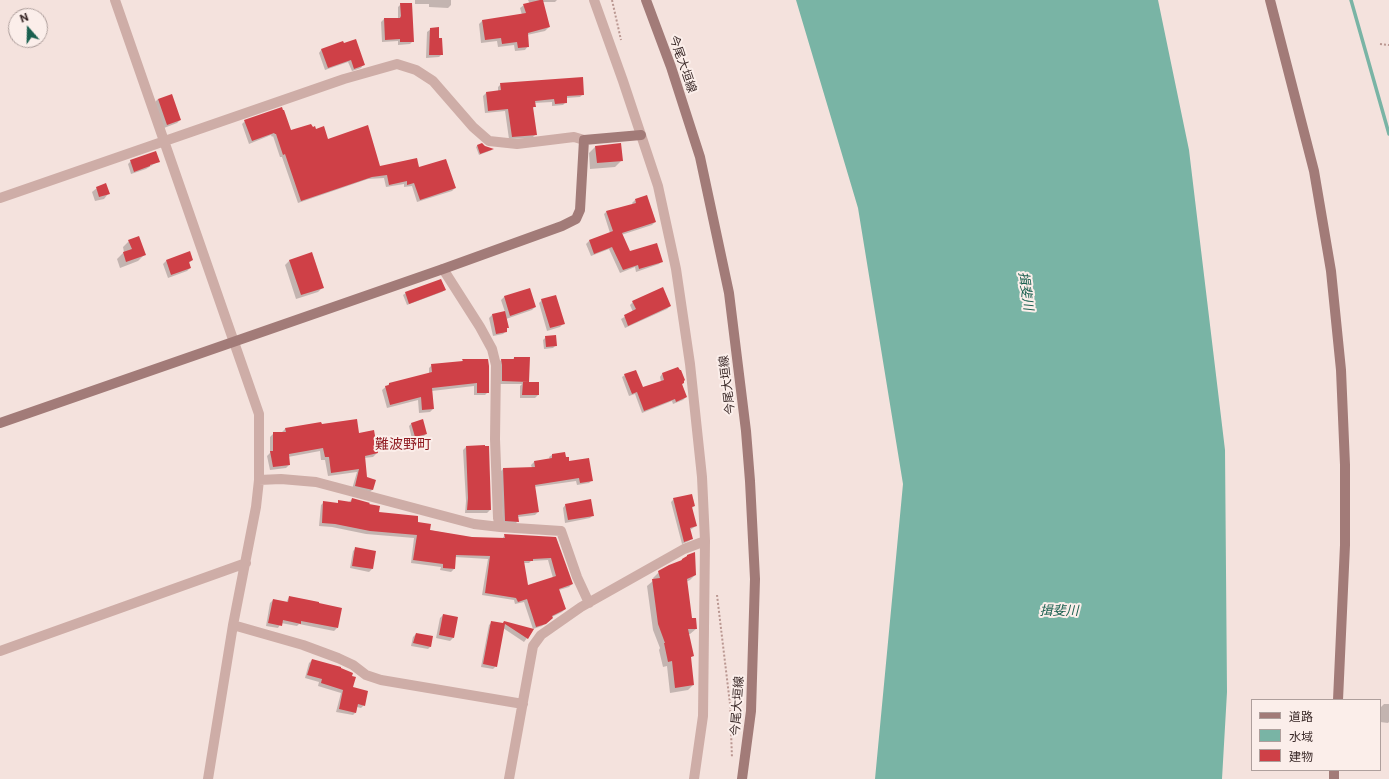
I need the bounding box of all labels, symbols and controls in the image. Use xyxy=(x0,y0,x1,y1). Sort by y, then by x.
north arrow xyxy=(8,8,48,48)
text: N xyxy=(18,10,30,25)
street label: 今尾大垣線 xyxy=(666,33,700,95)
water label: 揖斐川 xyxy=(1016,271,1036,311)
street label: 今尾大垣線 xyxy=(716,354,738,416)
district label: 難波野町 xyxy=(375,436,431,452)
water label: 揖斐川 xyxy=(1040,603,1078,619)
street label: 今尾大垣線 xyxy=(728,676,746,736)
legend xyxy=(1251,699,1381,771)
text: 道路 xyxy=(1289,709,1313,723)
text: 水域 xyxy=(1289,729,1313,743)
text: 建物 xyxy=(1289,749,1313,763)

